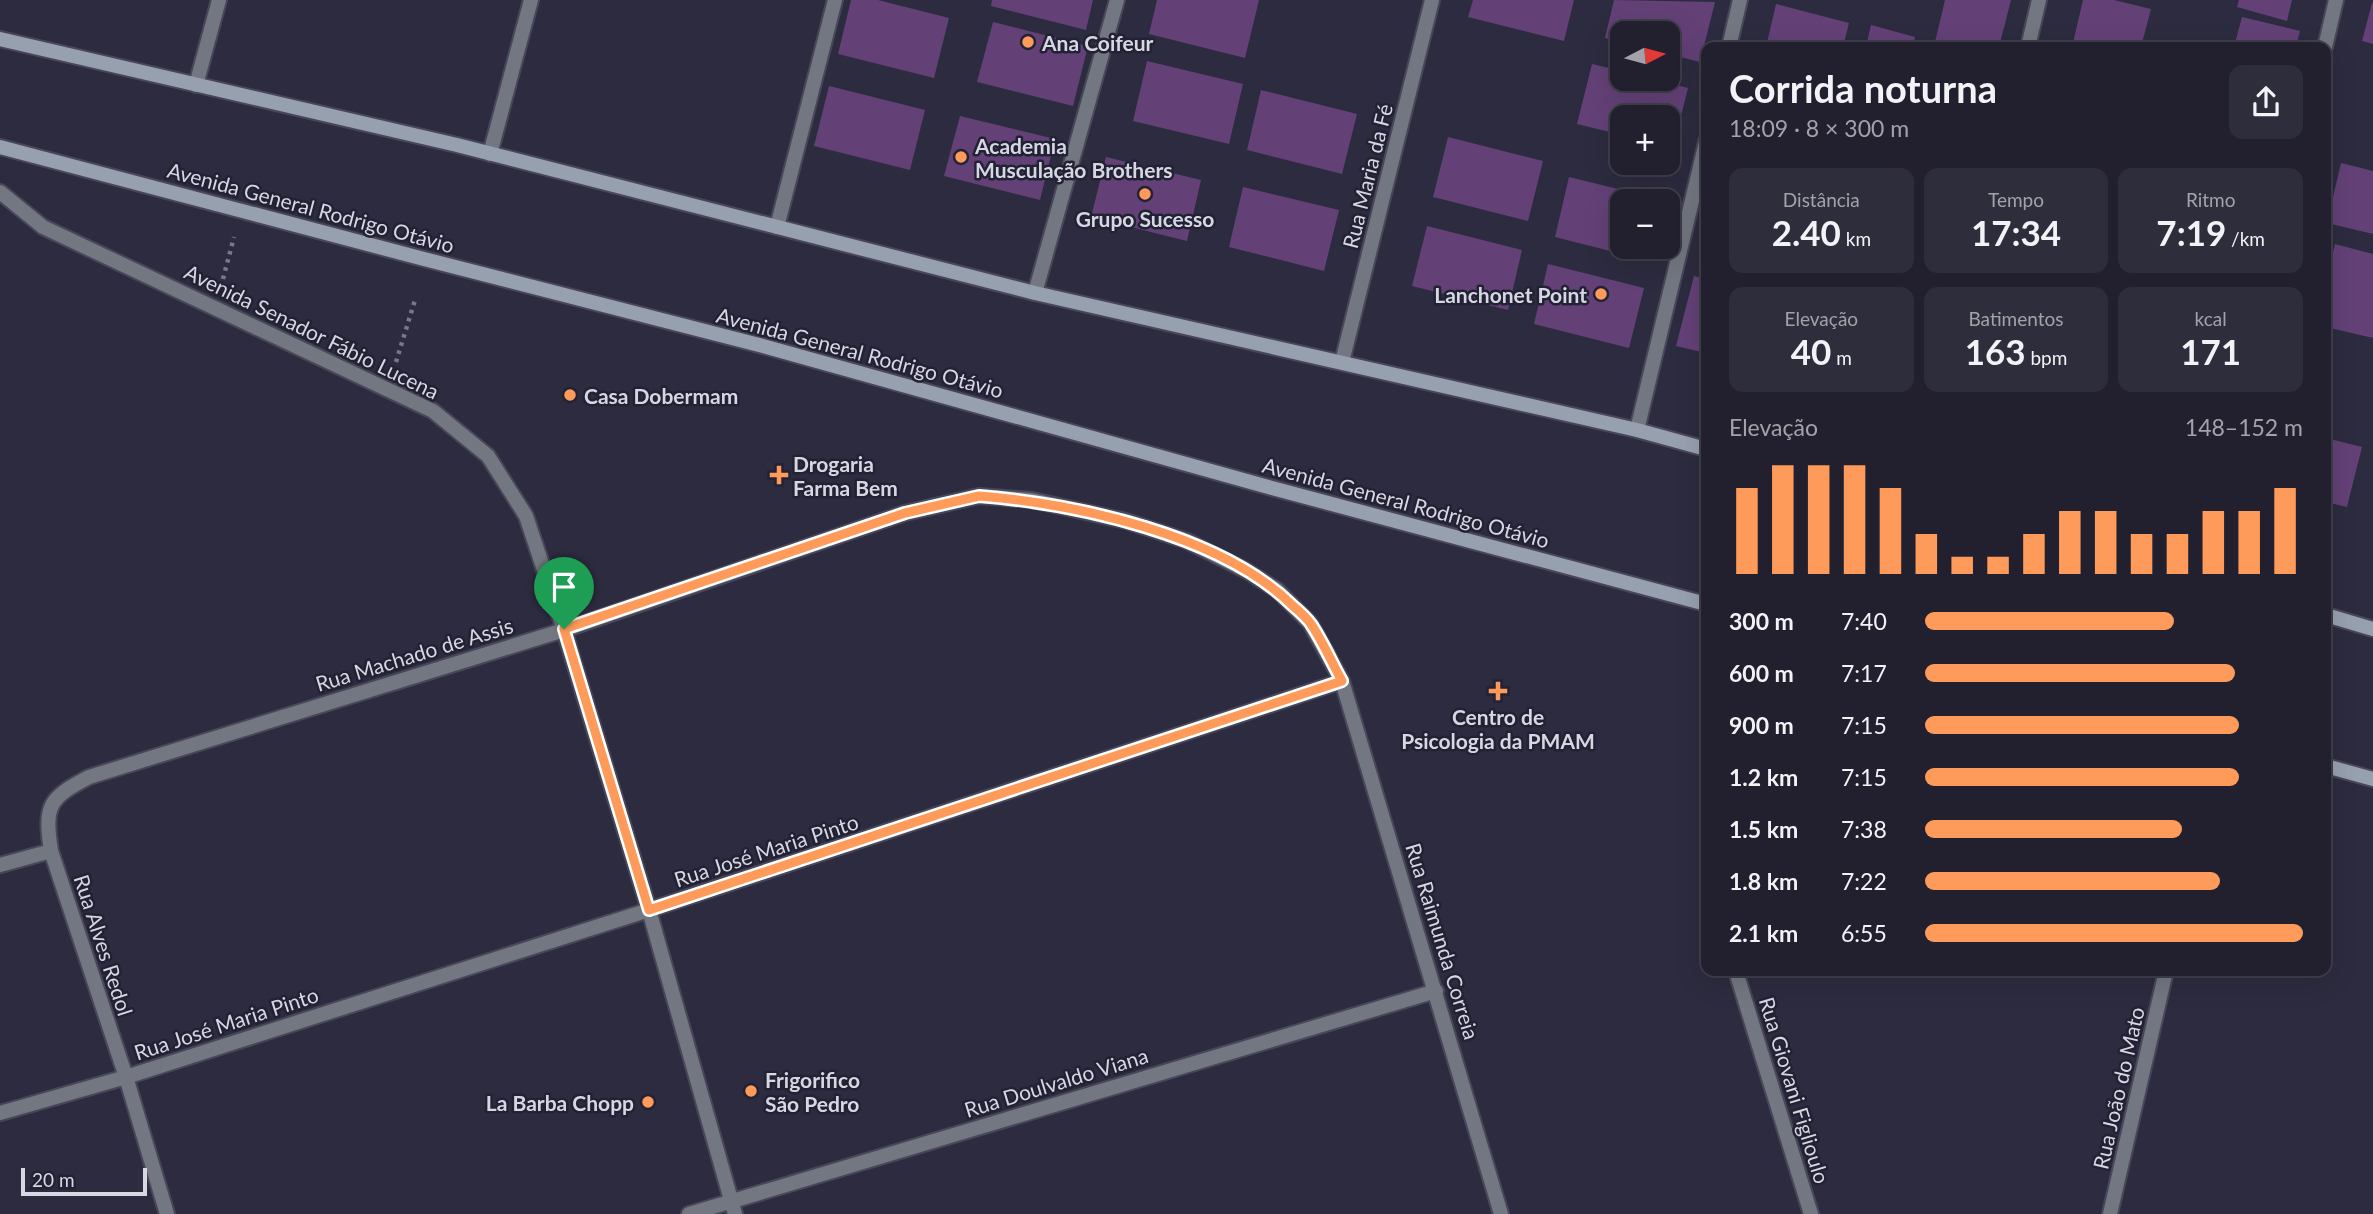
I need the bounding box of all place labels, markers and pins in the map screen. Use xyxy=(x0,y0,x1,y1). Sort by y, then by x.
place label: Ana Coifeur xyxy=(1041,30,1154,55)
marker: Ana Coifeur xyxy=(1020,34,1036,50)
place label: Academia Musculação Brothers xyxy=(974,133,1172,182)
marker: Academia Musculação Brothers xyxy=(953,149,969,165)
marker: Grupo Sucesso xyxy=(1137,186,1153,202)
place label: Grupo Sucesso xyxy=(1076,206,1214,231)
place label: Lanchonet Point xyxy=(1434,282,1587,307)
marker: Lanchonet Point xyxy=(1593,286,1609,302)
place label: Casa Dobermam xyxy=(584,383,738,408)
marker: Casa Dobermam xyxy=(562,387,578,403)
place label: Drogaria Farma Bem xyxy=(793,451,898,500)
marker: Drogaria Farma Bem xyxy=(771,467,787,483)
pin xyxy=(534,557,594,629)
marker: Centro de Psicologia da PMAM xyxy=(1488,681,1508,701)
place label: Centro de Psicologia da PMAM xyxy=(1401,704,1595,753)
place label: Frigorifico São Pedro xyxy=(765,1067,860,1116)
marker: Frigorifico São Pedro xyxy=(743,1083,759,1099)
place label: La Barba Chopp xyxy=(486,1090,634,1115)
marker: La Barba Chopp xyxy=(640,1094,656,1110)

